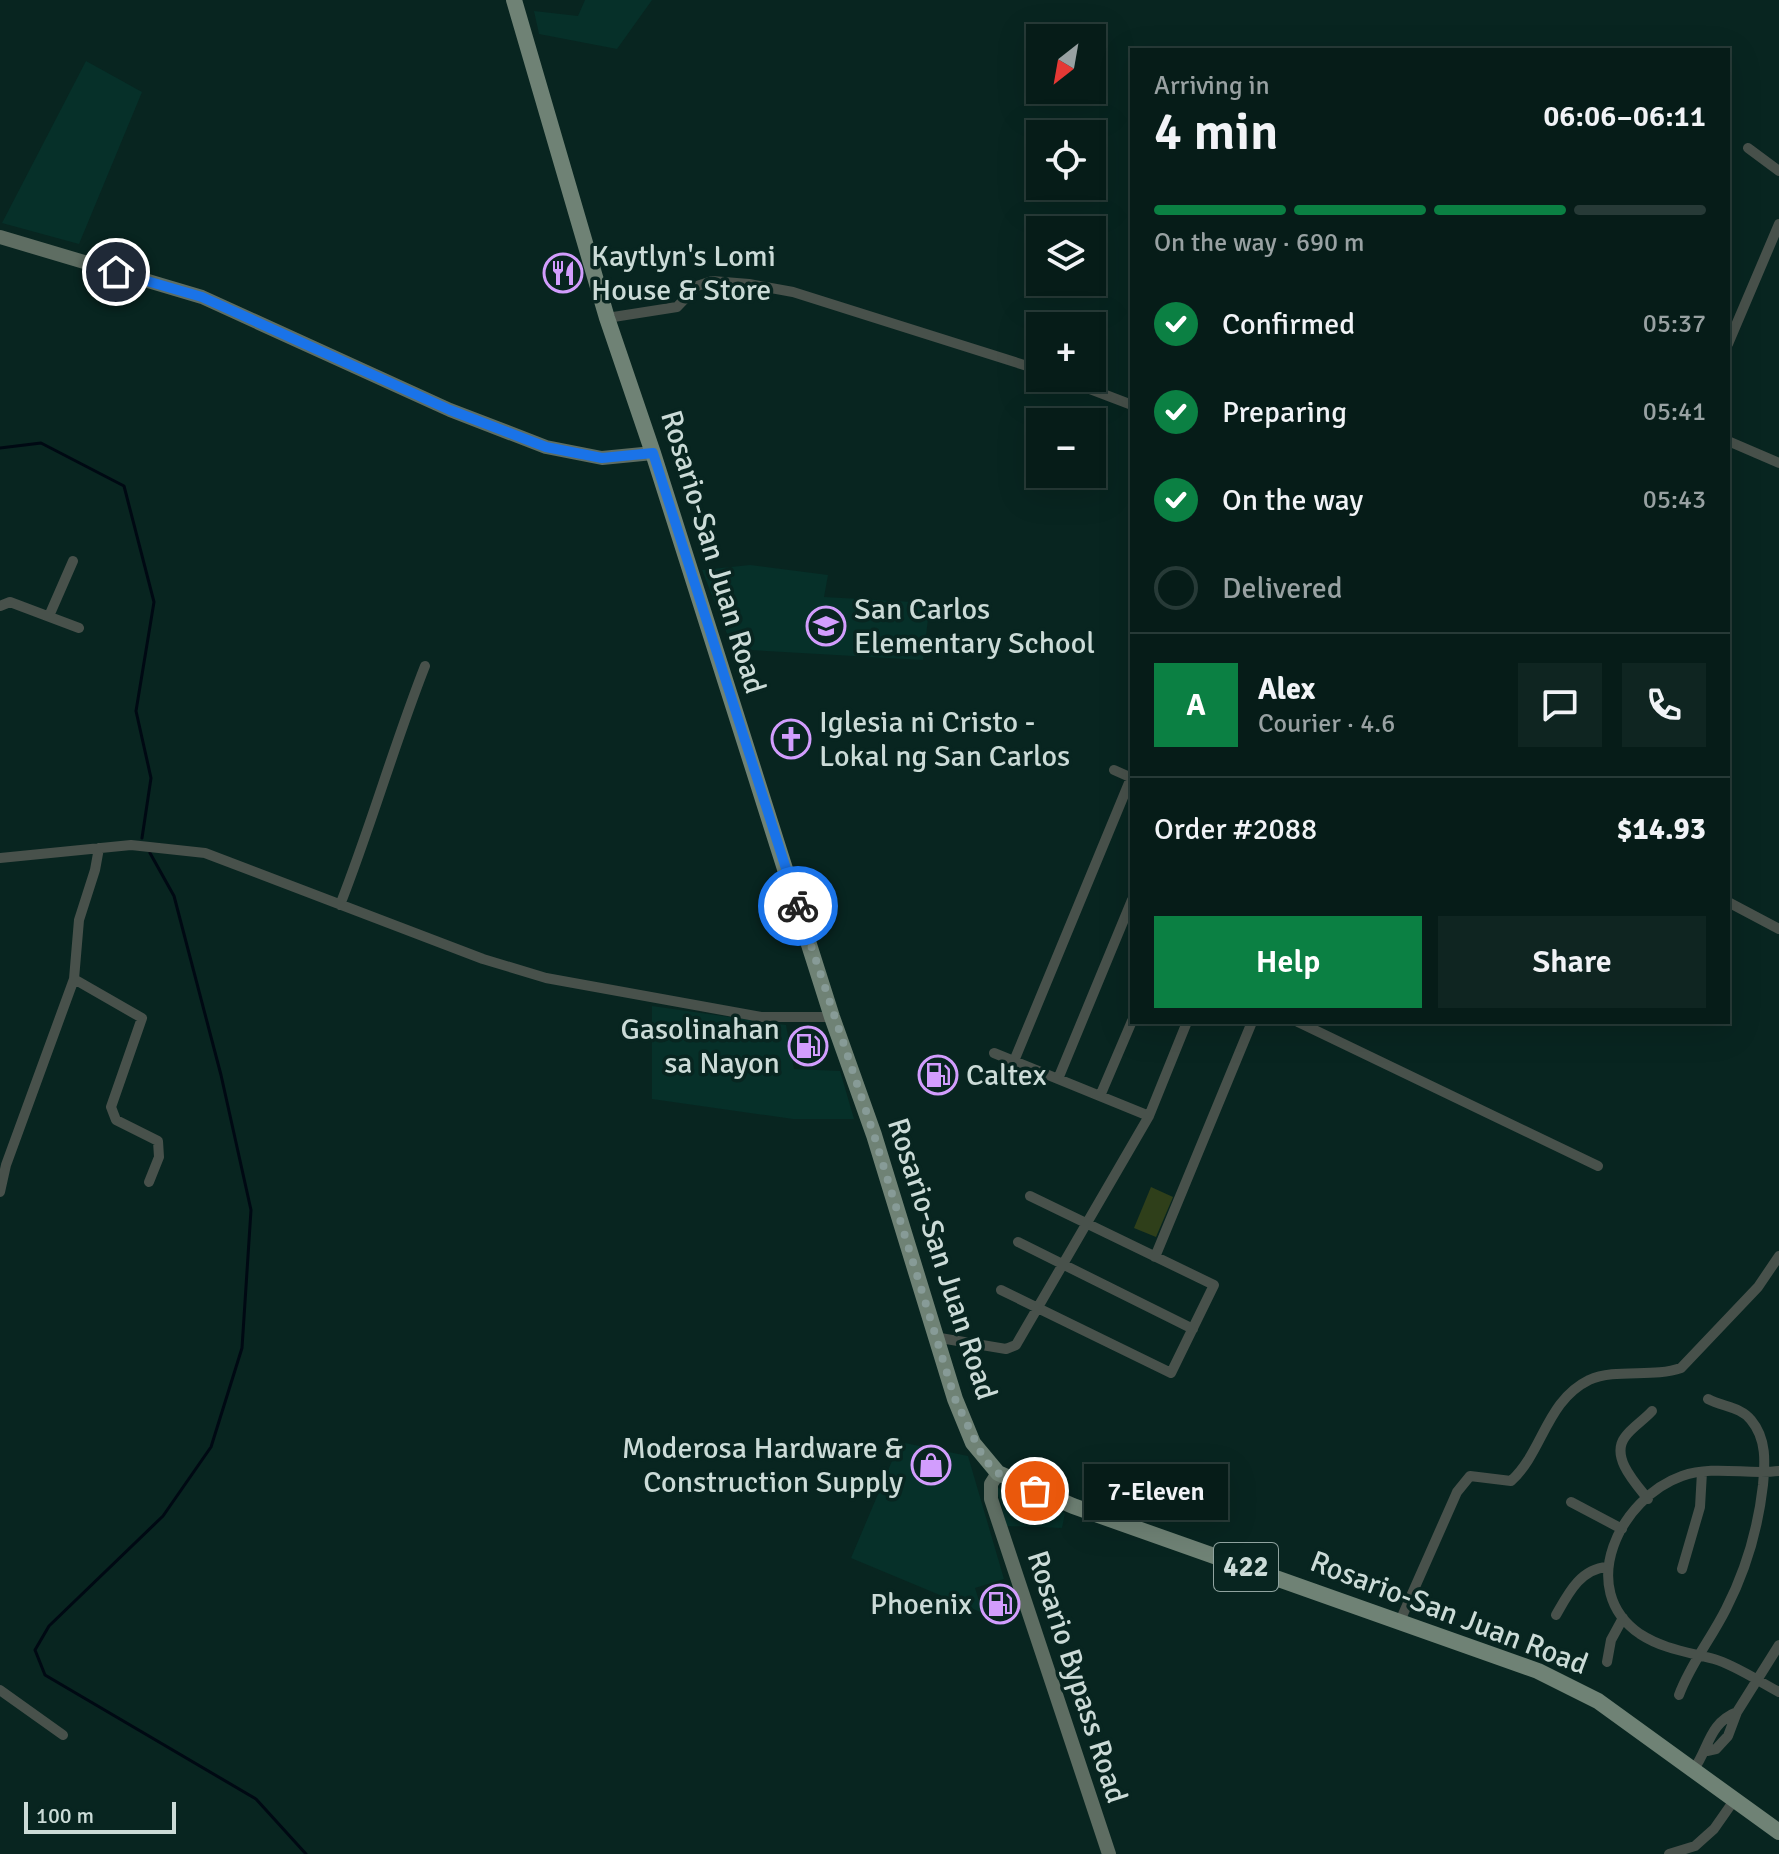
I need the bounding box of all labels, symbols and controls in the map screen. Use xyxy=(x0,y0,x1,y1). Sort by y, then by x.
north arrow xyxy=(1026,24,1106,104)
map controls xyxy=(1026,24,1106,488)
text: Arriving in xyxy=(1154,70,1270,102)
text: 06:06–06:11 xyxy=(1543,98,1706,135)
text: 4 min xyxy=(1154,100,1279,164)
button: locate xyxy=(1026,120,1106,200)
button: layers xyxy=(1026,216,1106,296)
text: On the way · 690 m xyxy=(1154,227,1364,259)
pin xyxy=(82,238,150,306)
place label: Kaytlyn's Lomi House & Store xyxy=(591,238,776,309)
icon: home xyxy=(94,250,138,294)
restaurant icon: Kaytlyn's Lomi House & Store xyxy=(542,252,584,294)
icon: check xyxy=(1154,302,1198,346)
text: Confirmed xyxy=(1222,306,1355,343)
text: 05:37 xyxy=(1643,308,1706,340)
button: + xyxy=(1026,312,1106,392)
icon: check xyxy=(1154,390,1198,434)
text: Preparing xyxy=(1222,394,1347,431)
text: 05:41 xyxy=(1643,396,1706,428)
street label: Rosario-San Juan Road xyxy=(652,406,774,698)
button: − xyxy=(1026,408,1106,488)
icon: check xyxy=(1154,478,1198,522)
text: On the way xyxy=(1222,482,1363,519)
text: 05:43 xyxy=(1643,484,1706,516)
text: Delivered xyxy=(1222,570,1343,607)
place label: San Carlos Elementary School xyxy=(854,591,1095,662)
school or university icon: San Carlos Elementary School xyxy=(805,605,847,647)
button: chat xyxy=(1518,663,1602,747)
button: phone xyxy=(1622,663,1706,747)
text: Alex xyxy=(1258,671,1315,708)
text: A xyxy=(1186,687,1206,724)
place label: Iglesia ni Cristo - Lokal ng San Carlos xyxy=(819,704,1070,775)
text: Courier · 4.6 xyxy=(1258,708,1395,740)
church icon: Iglesia ni Cristo - Lokal ng San Carlos xyxy=(770,718,812,760)
text: Order #2088 xyxy=(1154,811,1317,848)
text: $14.93 xyxy=(1616,811,1706,848)
courier xyxy=(758,866,838,946)
icon: bike xyxy=(776,884,820,928)
button: Help xyxy=(1154,916,1422,1008)
button: Share xyxy=(1438,916,1706,1008)
place label: Gasolinahan sa Nayon xyxy=(620,1011,780,1082)
fuel station icon: Gasolinahan sa Nayon xyxy=(787,1025,829,1067)
fuel station icon: Caltex xyxy=(917,1054,959,1096)
place label: Caltex xyxy=(966,1057,1047,1094)
street label: Rosario-San Juan Road xyxy=(879,1113,1005,1405)
place label: Moderosa Hardware & Construction Supply xyxy=(622,1430,903,1501)
shop icon: Moderosa Hardware & Construction Supply xyxy=(910,1444,952,1486)
pin xyxy=(1001,1457,1069,1525)
callout: 7-Eleven xyxy=(1083,1463,1227,1519)
icon: bag xyxy=(1013,1469,1057,1513)
text: 7-Eleven xyxy=(1107,1476,1205,1508)
road number: 422 xyxy=(1214,1543,1278,1591)
street label: Rosario-San Juan Road xyxy=(1305,1543,1593,1683)
street label: Rosario Bypass Road xyxy=(1019,1546,1135,1808)
fuel station icon: Phoenix xyxy=(979,1583,1021,1625)
place label: Phoenix xyxy=(870,1586,972,1623)
scale bar xyxy=(24,1798,176,1834)
text: 100 m xyxy=(36,1802,94,1829)

